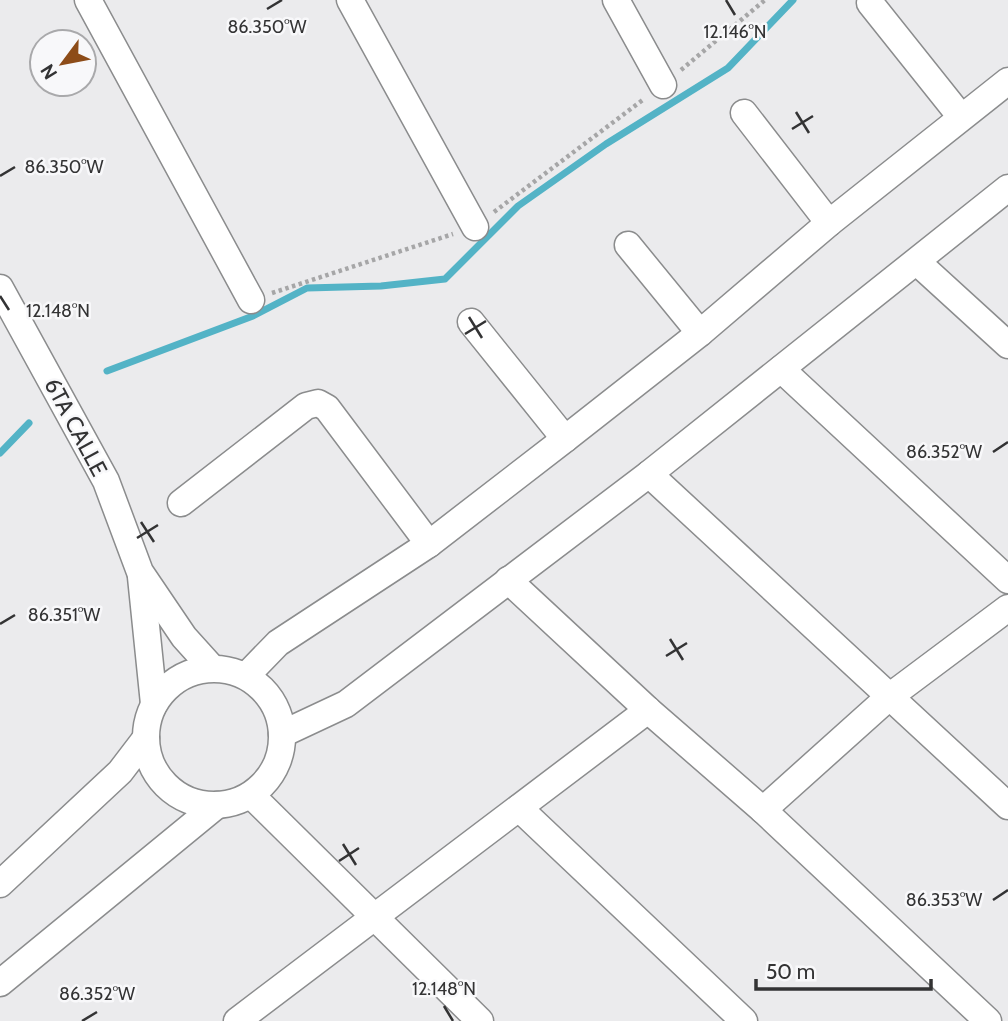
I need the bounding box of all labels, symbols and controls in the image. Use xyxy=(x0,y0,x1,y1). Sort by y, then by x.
text: 86.350°W xyxy=(227,16,307,38)
text: 12.146°N xyxy=(703,21,767,43)
north arrow xyxy=(28,28,98,98)
text: N xyxy=(36,60,62,84)
text: 86.350°W xyxy=(24,156,104,178)
text: 12.148°N xyxy=(26,300,90,322)
street label: 6TA CALLE xyxy=(39,373,113,481)
text: 86.352°W xyxy=(906,441,982,463)
text: 86.351°W xyxy=(28,604,100,626)
text: 86.353°W xyxy=(906,889,982,911)
scale bar xyxy=(756,948,931,992)
text: 50 m xyxy=(766,959,815,984)
text: 12.148°N xyxy=(412,978,476,1000)
text: 86.352°W xyxy=(59,983,135,1005)

